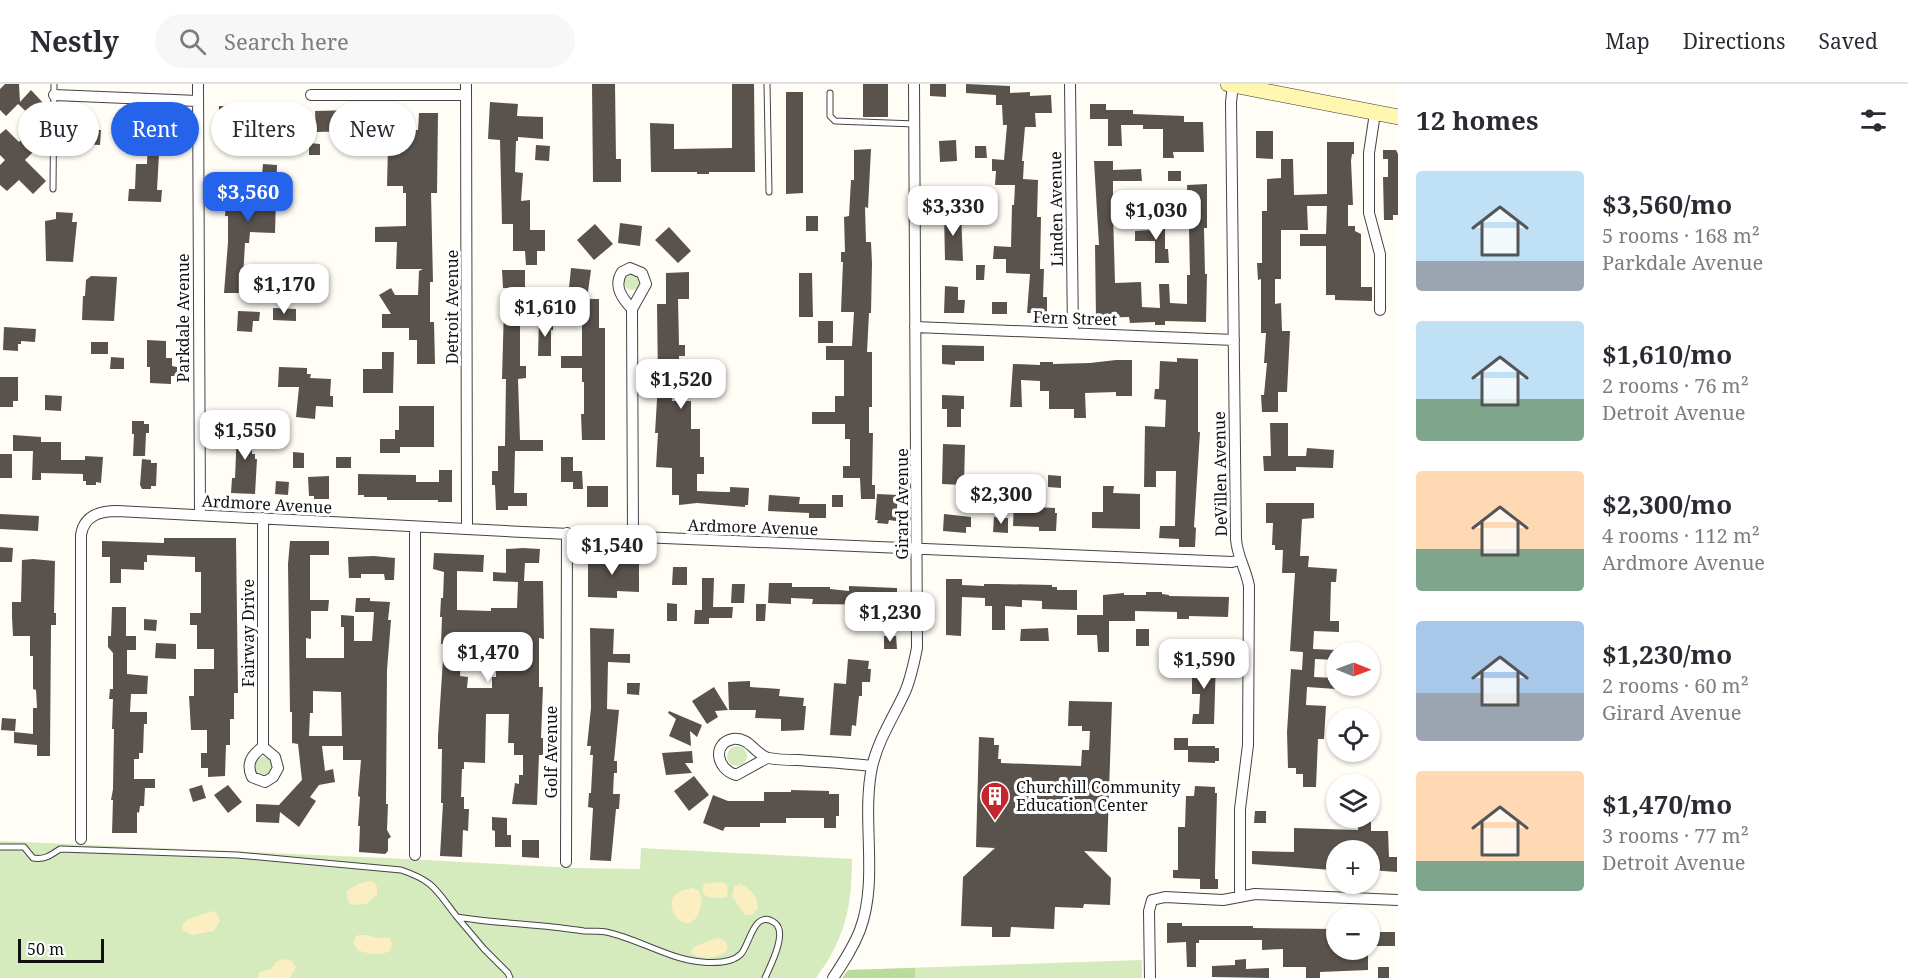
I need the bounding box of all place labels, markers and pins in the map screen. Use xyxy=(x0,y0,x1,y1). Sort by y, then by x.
pin: $3,560 xyxy=(199,172,297,223)
pin: $3,330 xyxy=(904,186,1002,237)
pin: $1,030 xyxy=(1107,190,1205,241)
pin: $1,170 xyxy=(235,264,333,315)
pin: $1,610 xyxy=(496,287,594,338)
pin: $1,520 xyxy=(632,359,730,410)
pin: $1,550 xyxy=(196,410,294,461)
pin: $2,300 xyxy=(952,474,1050,525)
pin: $1,540 xyxy=(563,525,661,576)
pin: $1,230 xyxy=(841,592,939,643)
pin: $1,470 xyxy=(439,632,537,683)
pin: $1,590 xyxy=(1155,639,1253,690)
place label: Churchill Community Education Center xyxy=(1016,776,1181,816)
building icon: Churchill Community Education Center xyxy=(979,780,1011,822)

